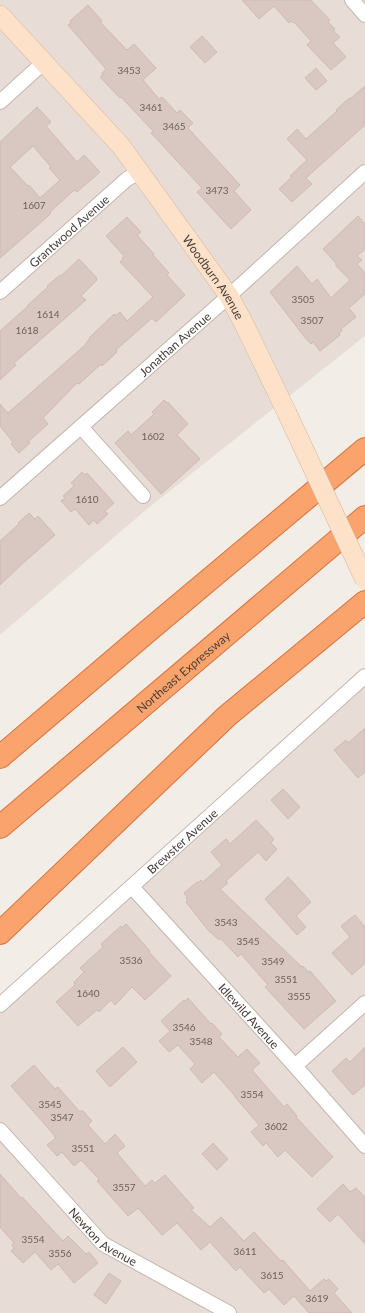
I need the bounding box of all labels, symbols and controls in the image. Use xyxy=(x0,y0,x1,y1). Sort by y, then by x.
house number: 3453 xyxy=(117,64,141,76)
house number: 3461 xyxy=(139,101,163,113)
house number: 3465 xyxy=(162,120,186,132)
house number: 3473 xyxy=(205,184,229,196)
street label: Grantwood Avenue xyxy=(26,191,112,270)
house number: 1607 xyxy=(22,199,46,211)
street label: Woodburn Avenue xyxy=(180,232,248,322)
house number: 3505 xyxy=(291,293,315,305)
house number: 1614 xyxy=(36,308,60,320)
street label: Jonathan Avenue xyxy=(136,308,214,379)
house number: 3507 xyxy=(300,314,324,326)
house number: 1618 xyxy=(15,324,39,336)
house number: 1602 xyxy=(141,430,165,442)
house number: 1610 xyxy=(75,493,99,505)
street label: Northeast Expressway xyxy=(133,627,233,716)
street label: Brewster Avenue xyxy=(144,805,220,877)
house number: 3543 xyxy=(214,916,238,928)
house number: 3545 xyxy=(236,935,260,947)
house number: 3536 xyxy=(119,954,143,966)
house number: 3549 xyxy=(261,955,285,967)
house number: 3551 xyxy=(274,973,298,985)
street label: Idlewild Avenue xyxy=(216,980,283,1052)
house number: 1640 xyxy=(76,987,100,999)
house number: 3555 xyxy=(287,990,311,1002)
house number: 3546 xyxy=(172,1021,196,1033)
house number: 3548 xyxy=(189,1035,213,1047)
house number: 3554 xyxy=(240,1088,264,1100)
house number: 3545 xyxy=(38,1098,62,1110)
house number: 3547 xyxy=(50,1111,74,1123)
house number: 3602 xyxy=(264,1120,288,1132)
house number: 3551 xyxy=(71,1142,95,1154)
house number: 3557 xyxy=(112,1181,136,1193)
street label: Newton Avenue xyxy=(66,1204,140,1269)
house number: 3554 xyxy=(21,1233,45,1245)
house number: 3611 xyxy=(233,1245,257,1257)
house number: 3556 xyxy=(48,1247,72,1259)
house number: 3615 xyxy=(260,1269,284,1281)
house number: 3619 xyxy=(305,1292,329,1304)

